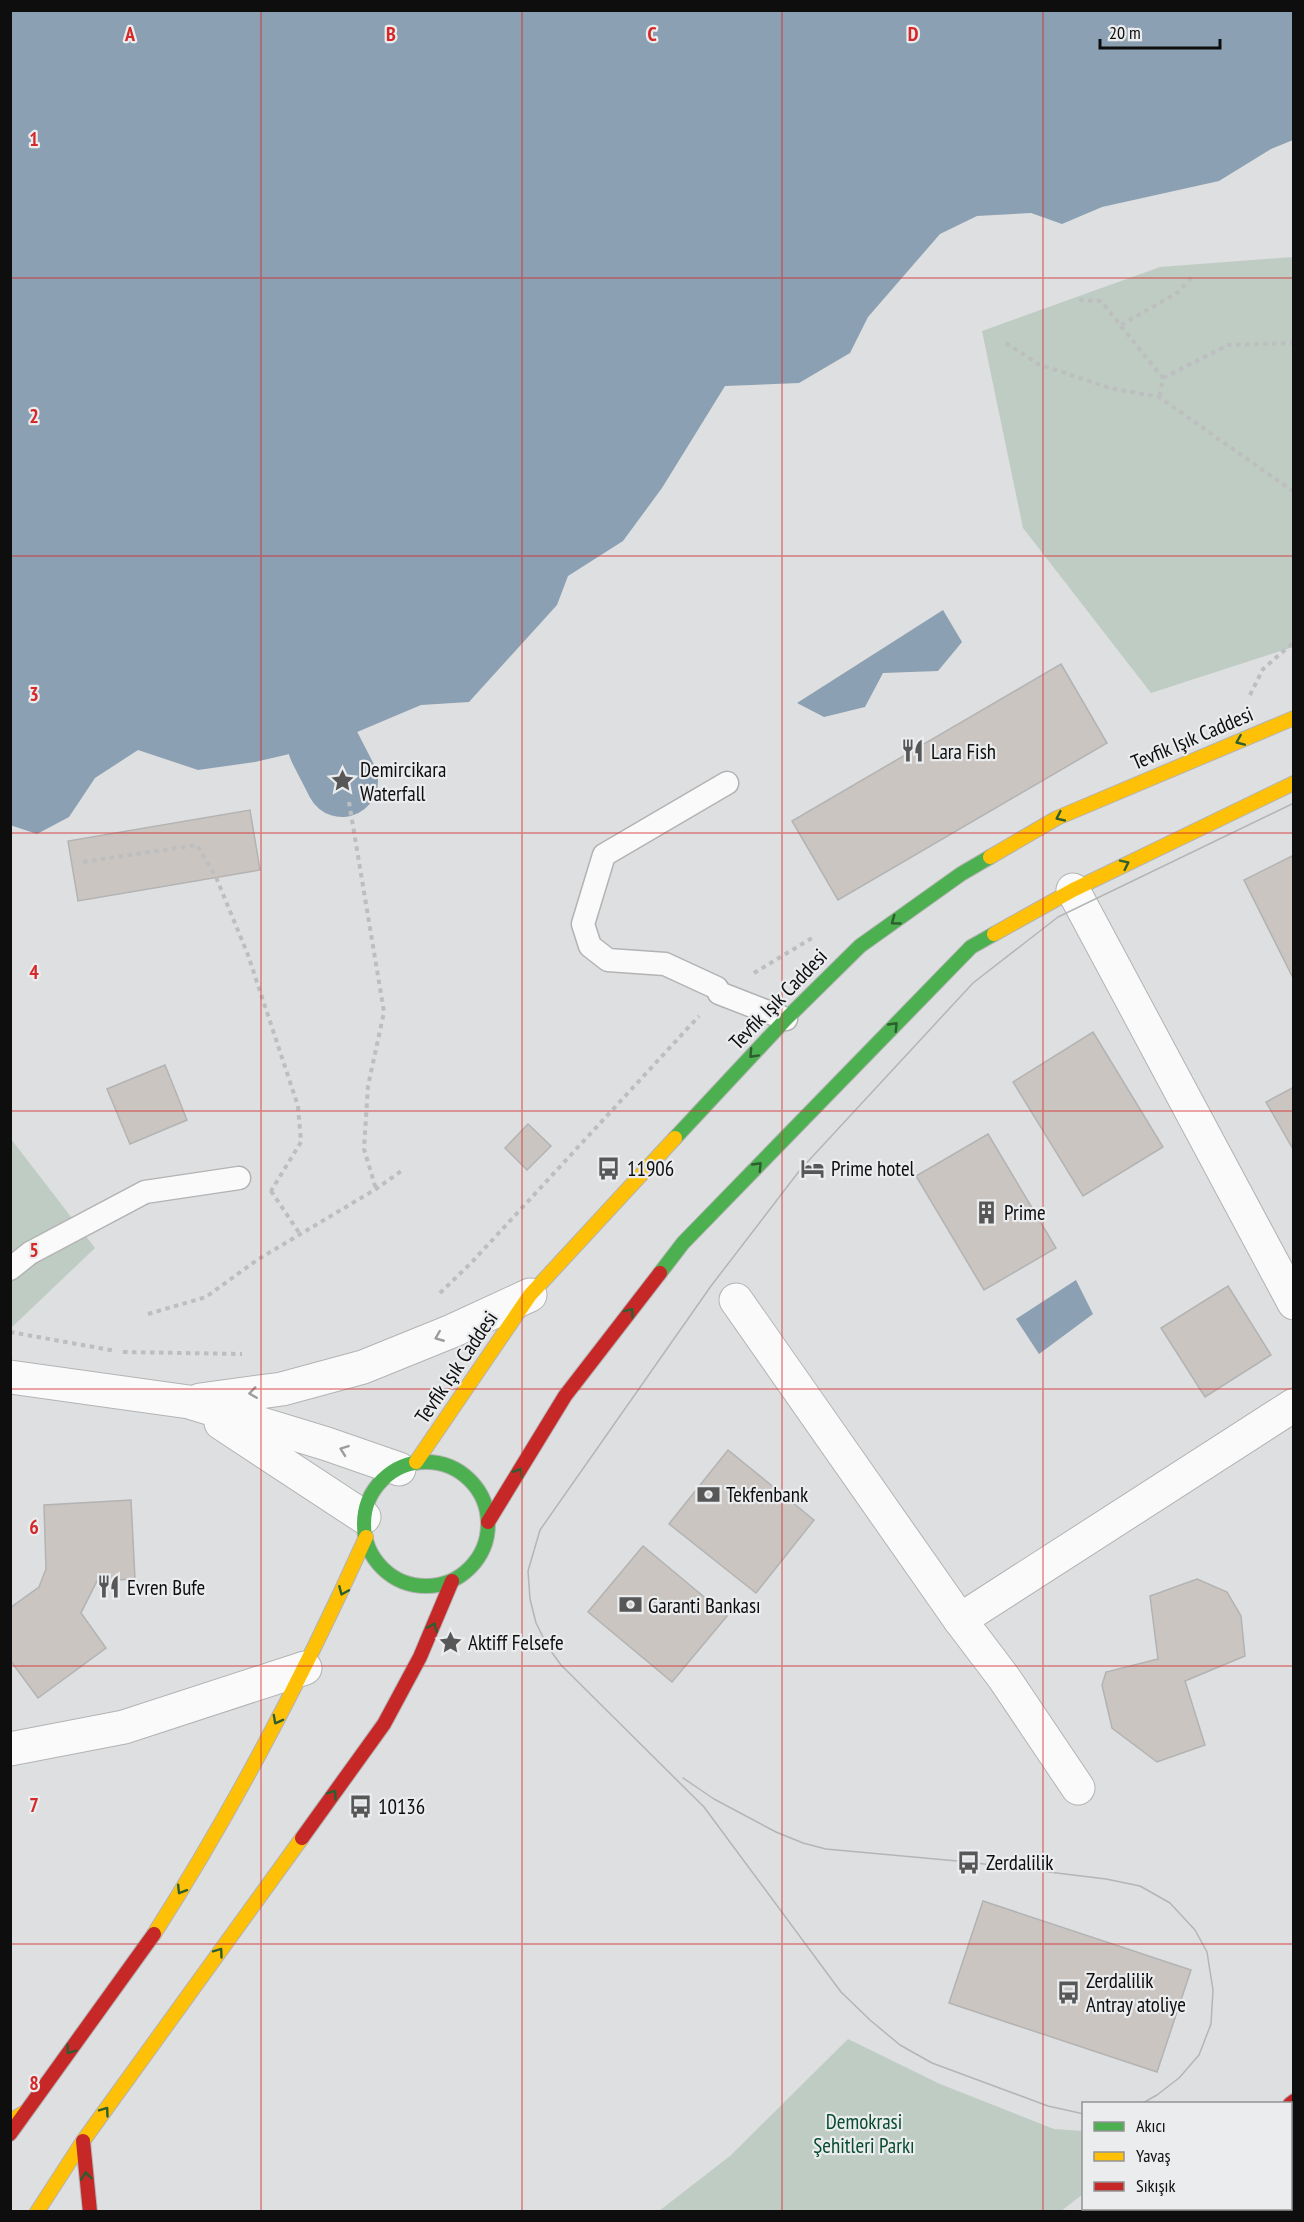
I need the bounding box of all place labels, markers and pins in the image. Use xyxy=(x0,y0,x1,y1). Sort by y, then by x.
restaurant icon: Lara Fish xyxy=(900,738,926,764)
place label: Lara Fish xyxy=(931,738,996,765)
place label: Demircikara Waterfall xyxy=(360,756,446,807)
place icon: Demircikara Waterfall xyxy=(329,768,355,794)
bus stop icon: 11906 xyxy=(596,1155,622,1181)
place label: 11906 xyxy=(627,1155,674,1182)
hotel icon: Prime hotel xyxy=(800,1155,826,1181)
place label: Prime hotel xyxy=(831,1155,915,1182)
building icon: Prime xyxy=(973,1199,999,1225)
place label: Prime xyxy=(1004,1199,1046,1226)
bank icon: Tekfenbank xyxy=(695,1481,721,1507)
place label: Tekfenbank xyxy=(726,1481,808,1508)
restaurant icon: Evren Bufe xyxy=(96,1574,122,1600)
place label: Evren Bufe xyxy=(127,1574,205,1601)
bank icon: Garanti Bankası xyxy=(617,1592,643,1618)
place label: Garanti Bankası xyxy=(648,1592,761,1619)
place icon: Aktiff Felsefe xyxy=(437,1629,463,1655)
place label: Aktiff Felsefe xyxy=(468,1629,564,1656)
bus stop icon: 10136 xyxy=(347,1793,373,1819)
place label: 10136 xyxy=(378,1793,425,1820)
bus stop icon: Zerdalilik xyxy=(955,1849,981,1875)
place label: Zerdalilik xyxy=(986,1849,1053,1876)
place label: Zerdalilik Antray atoliye xyxy=(1086,1967,1186,2018)
bus stop icon: Zerdalilik Antray atoliye xyxy=(1055,1979,1081,2005)

